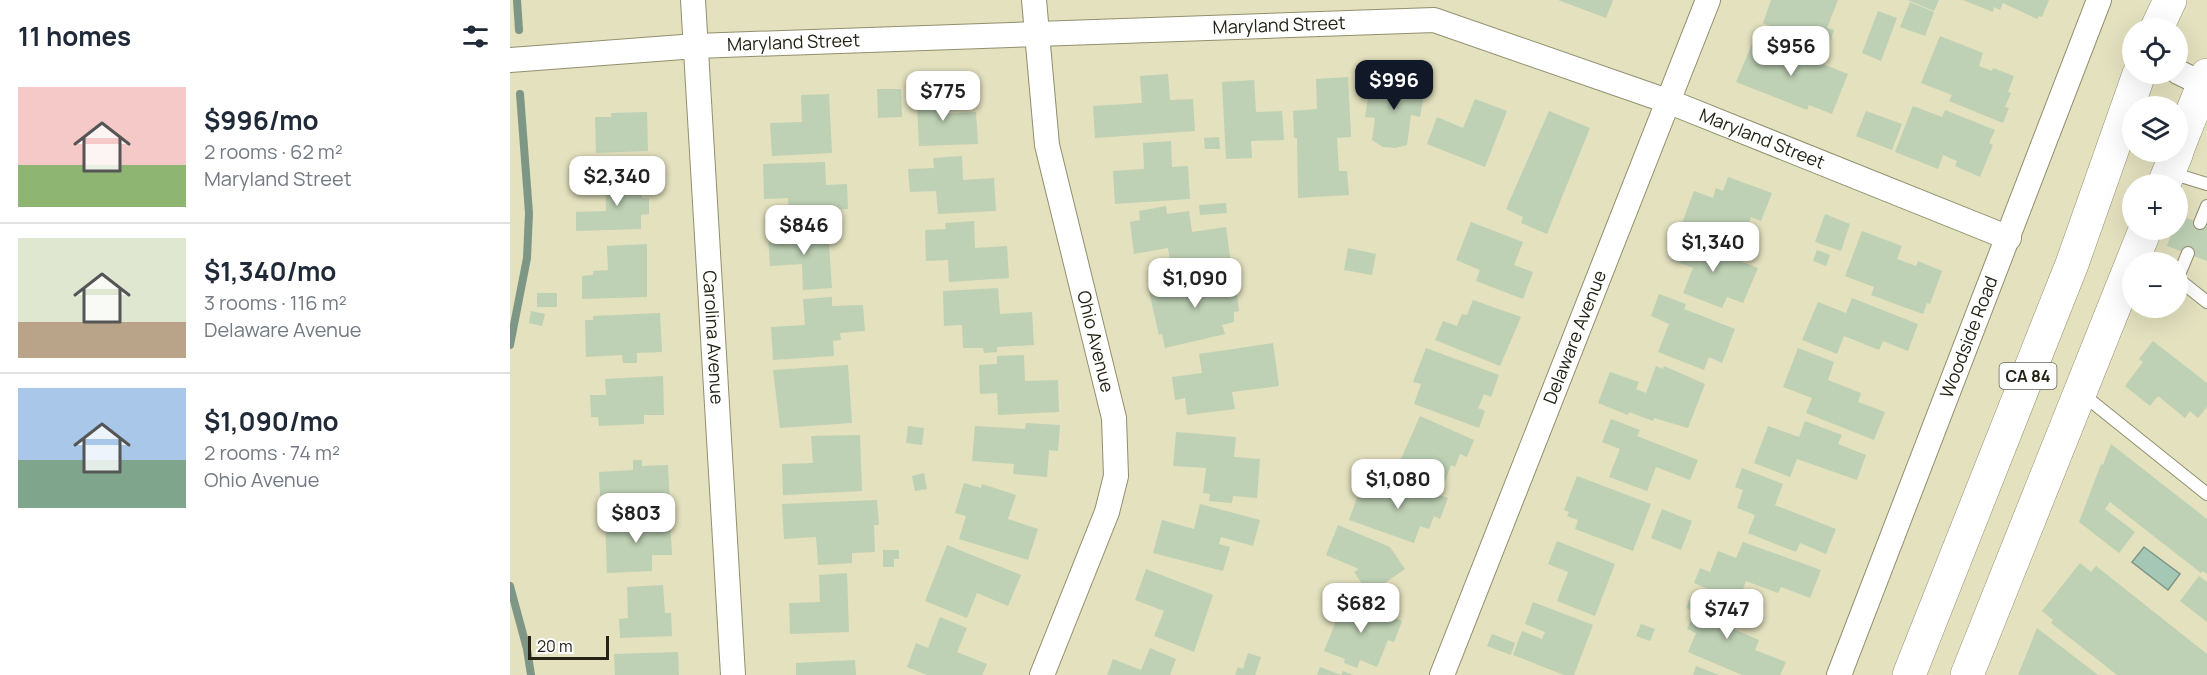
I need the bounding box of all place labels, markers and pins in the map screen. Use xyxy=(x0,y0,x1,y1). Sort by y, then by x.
pin: $956 xyxy=(1755,26,1827,77)
pin: $996 xyxy=(1358,60,1430,111)
pin: $775 xyxy=(907,71,979,122)
pin: $2,340 xyxy=(568,156,666,207)
pin: $846 xyxy=(768,205,840,256)
pin: $1,340 xyxy=(1664,222,1762,273)
pin: $1,090 xyxy=(1146,258,1244,309)
pin: $1,080 xyxy=(1349,459,1447,510)
pin: $803 xyxy=(600,493,672,544)
pin: $682 xyxy=(1325,583,1397,634)
pin: $747 xyxy=(1691,589,1763,640)

